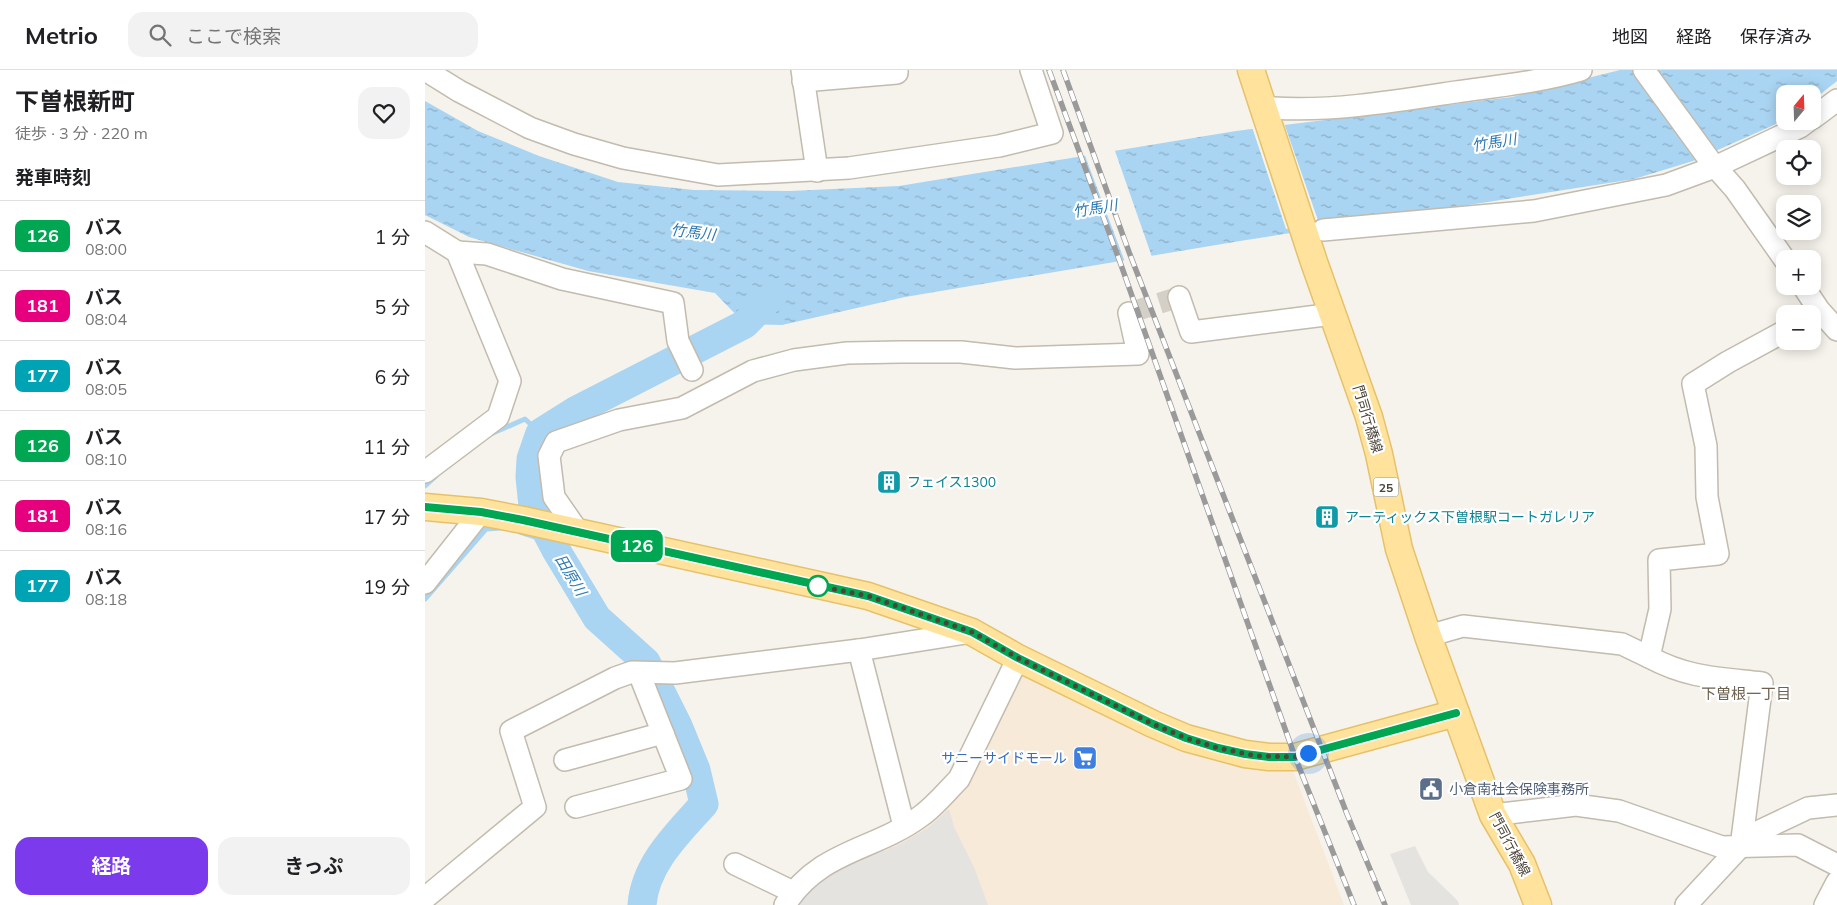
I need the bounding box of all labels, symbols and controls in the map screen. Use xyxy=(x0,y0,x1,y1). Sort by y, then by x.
search box xyxy=(128,12,478,57)
text: Metrio xyxy=(25,20,98,50)
icon: search xyxy=(146,21,174,49)
text: ここで検索 xyxy=(186,24,281,48)
text: 地図 xyxy=(1612,25,1648,48)
text: 経路 xyxy=(1676,25,1712,48)
text: 保存済み xyxy=(1740,25,1812,48)
north arrow xyxy=(1776,85,1821,130)
map controls xyxy=(1776,85,1821,350)
text: 下曽根新町 xyxy=(15,86,135,116)
button: heart xyxy=(358,87,410,139)
text: 徒歩 · 3 分 · 220 m xyxy=(15,123,148,143)
water label: 竹馬川 xyxy=(1470,129,1520,155)
button: locate xyxy=(1776,140,1821,185)
text: 発車時刻 xyxy=(15,165,91,189)
water label: 竹馬川 xyxy=(1071,195,1121,221)
button: layers xyxy=(1776,195,1821,240)
text: バス xyxy=(85,215,123,239)
water label: 竹馬川 xyxy=(670,220,718,244)
text: 126 xyxy=(26,224,59,247)
text: 1 分 xyxy=(375,225,410,249)
text: 08:00 xyxy=(85,239,127,259)
button: + xyxy=(1776,250,1821,295)
text: バス xyxy=(85,285,123,309)
text: 181 xyxy=(26,294,59,317)
text: 5 分 xyxy=(375,295,410,319)
button: − xyxy=(1776,305,1821,350)
text: 08:04 xyxy=(85,309,127,329)
text: バス xyxy=(85,355,123,379)
text: 177 xyxy=(26,364,59,387)
text: 6 分 xyxy=(375,365,410,389)
text: 08:05 xyxy=(85,379,127,399)
street label: 門司行橋線 xyxy=(1349,383,1387,455)
text: バス xyxy=(85,425,123,449)
text: 126 xyxy=(26,434,59,457)
text: 11 分 xyxy=(363,435,410,459)
text: 08:10 xyxy=(85,449,127,469)
building icon: フェイス1300 xyxy=(876,469,902,495)
place label: フェイス1300 xyxy=(907,473,996,491)
road number: 25 xyxy=(1373,478,1399,497)
text: バス xyxy=(85,495,123,519)
text: 181 xyxy=(26,504,59,527)
building icon: アーティックス下曽根駅コートガレリア xyxy=(1314,504,1340,530)
text: 17 分 xyxy=(363,505,410,529)
place label: アーティックス下曽根駅コートガレリア xyxy=(1345,508,1595,526)
text: 08:16 xyxy=(85,519,127,539)
line badge: 126 xyxy=(608,530,666,562)
text: 126 xyxy=(621,534,653,557)
water label: 田原川 xyxy=(551,551,592,601)
text: バス xyxy=(85,565,123,589)
text: 177 xyxy=(26,574,59,597)
text: 19 分 xyxy=(363,575,410,599)
unlabelled marker xyxy=(807,575,829,597)
text: 08:18 xyxy=(85,589,127,609)
district label: 下曽根一丁目 xyxy=(1701,684,1791,703)
your location xyxy=(1296,741,1321,766)
supermarket icon: サニーサイドモール xyxy=(1072,745,1098,771)
place label: サニーサイドモール xyxy=(941,749,1067,767)
public building icon: 小倉南社会保険事務所 xyxy=(1418,776,1444,802)
place label: 小倉南社会保険事務所 xyxy=(1449,780,1589,798)
street label: 門司行橋線 xyxy=(1486,809,1534,879)
button: 経路 xyxy=(15,837,208,895)
button: きっぷ xyxy=(218,837,410,895)

